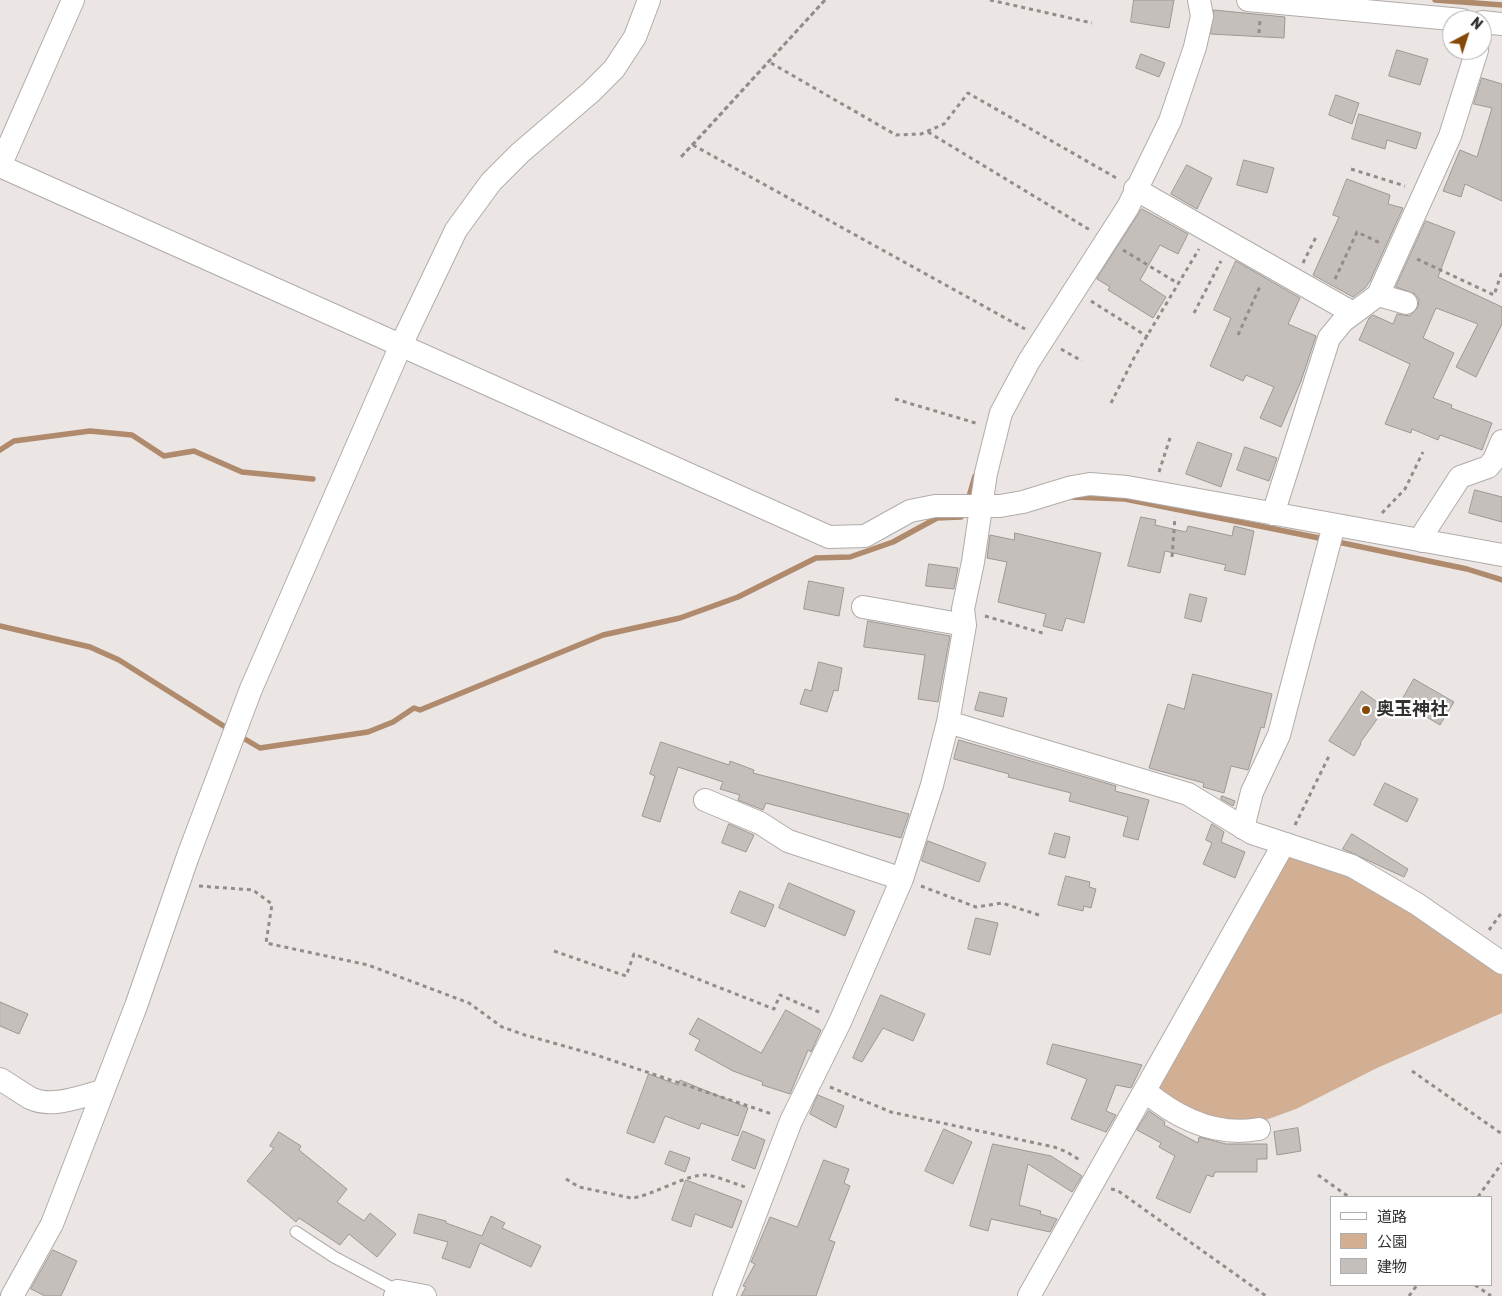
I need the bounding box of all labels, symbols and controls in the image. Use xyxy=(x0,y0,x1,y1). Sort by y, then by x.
north arrow xyxy=(1442,10,1492,60)
text: N xyxy=(1467,14,1486,34)
place label: 奥玉神社 xyxy=(1376,699,1448,721)
marker: 奥玉神社 xyxy=(1360,704,1372,716)
legend xyxy=(1330,1196,1492,1286)
text: 道路 xyxy=(1377,1208,1407,1226)
text: 公園 xyxy=(1377,1233,1407,1251)
text: 建物 xyxy=(1377,1258,1407,1276)

